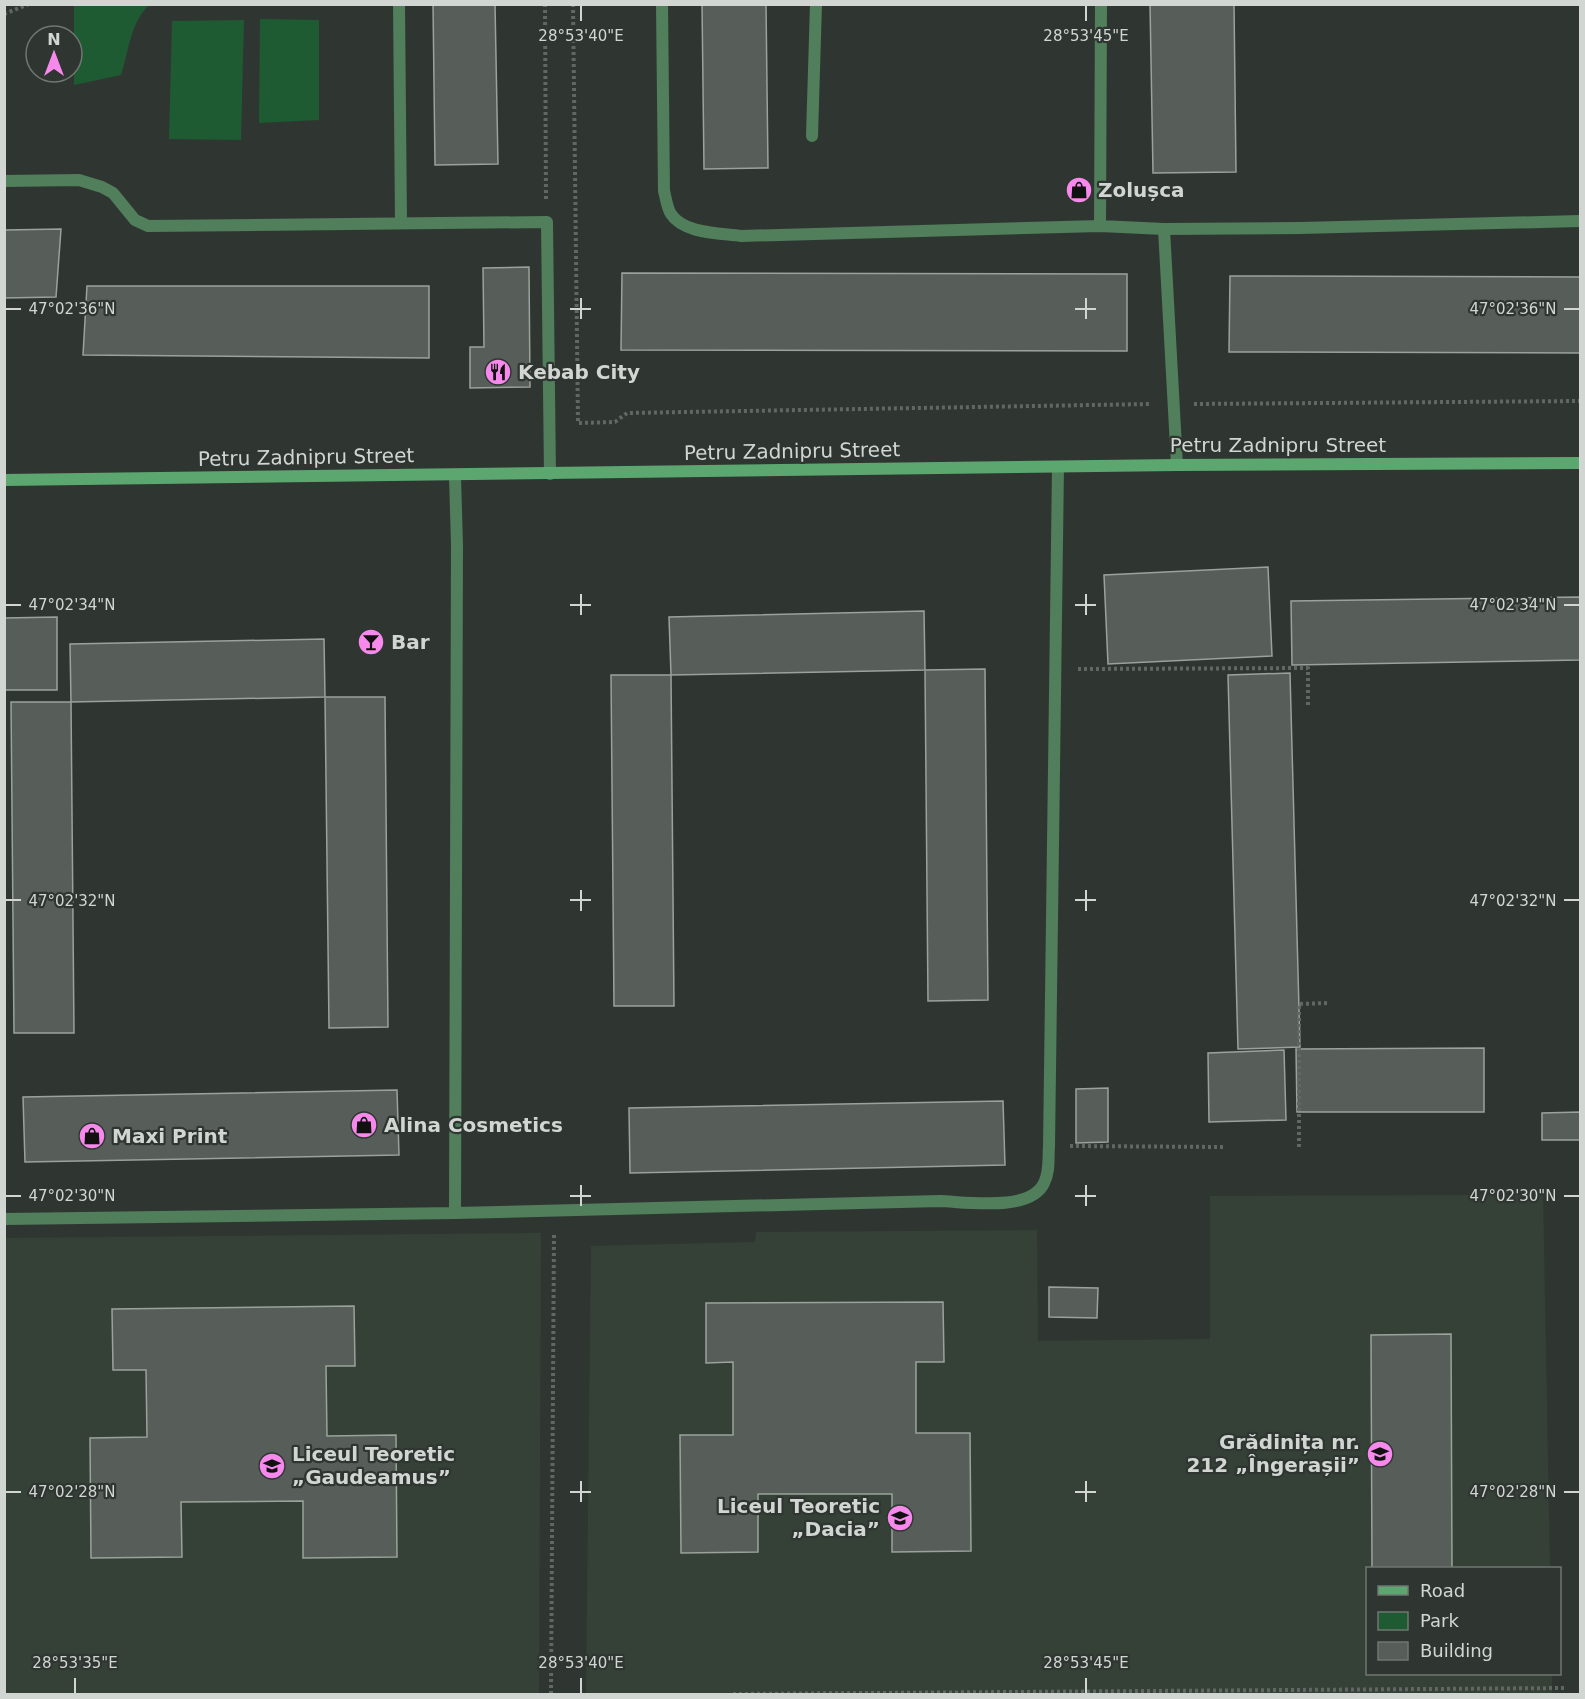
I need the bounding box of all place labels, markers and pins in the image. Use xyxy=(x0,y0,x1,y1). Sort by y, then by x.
shop icon: Zolușca xyxy=(1064,175,1094,205)
place label: Zolușca xyxy=(1098,178,1185,202)
restaurant icon: Kebab City xyxy=(483,357,513,387)
place label: Kebab City xyxy=(518,360,640,384)
bar icon: Bar xyxy=(356,627,386,657)
place label: Bar xyxy=(391,630,430,654)
shop icon: Alina Cosmetics xyxy=(349,1110,379,1140)
place label: Alina Cosmetics xyxy=(384,1113,563,1137)
shop icon: Maxi Print xyxy=(77,1121,107,1151)
place label: Maxi Print xyxy=(112,1124,228,1148)
place label: Grădinița nr. 212 „Îngerașii” xyxy=(1186,1430,1360,1477)
school or university icon: Grădinița nr. 212 „Îngerașii” xyxy=(1365,1439,1395,1469)
place label: Liceul Teoretic „Gaudeamus” xyxy=(292,1442,455,1489)
school or university icon: Liceul Teoretic „Gaudeamus” xyxy=(257,1451,287,1481)
place label: Liceul Teoretic „Dacia” xyxy=(717,1494,880,1541)
school or university icon: Liceul Teoretic „Dacia” xyxy=(885,1503,915,1533)

